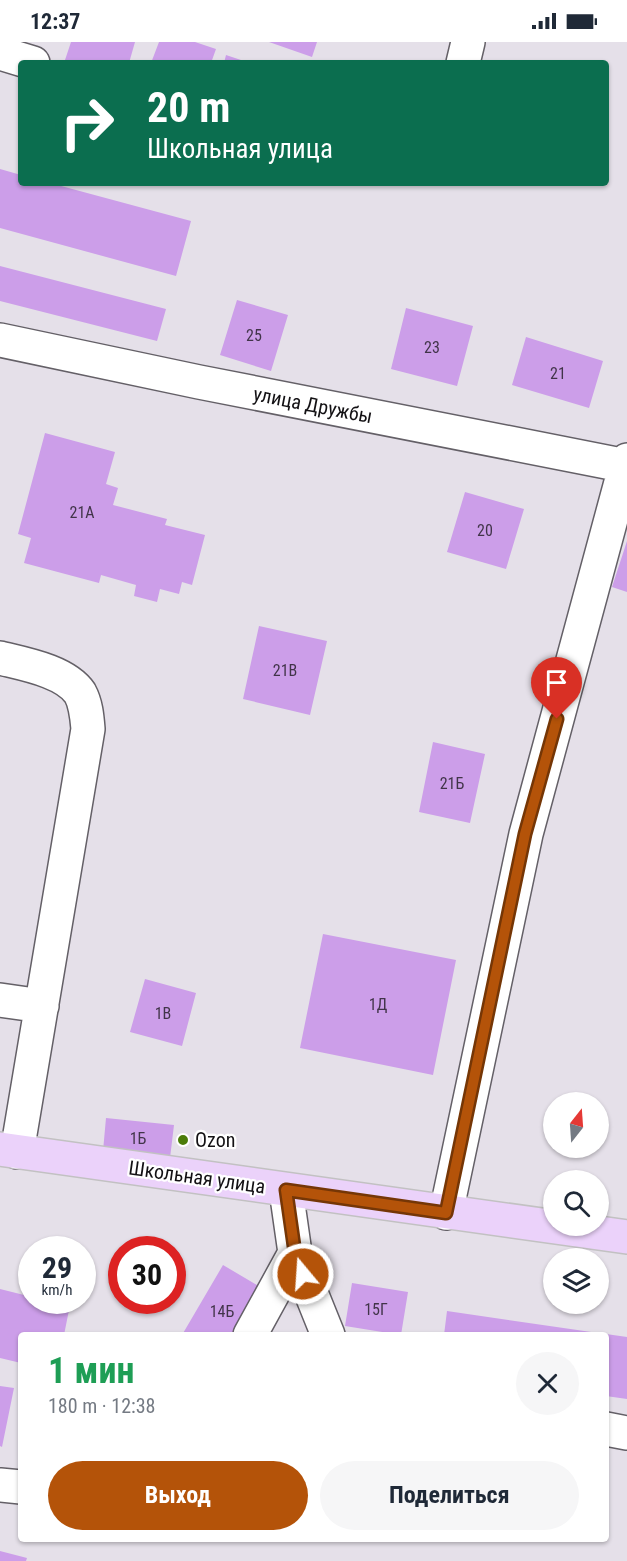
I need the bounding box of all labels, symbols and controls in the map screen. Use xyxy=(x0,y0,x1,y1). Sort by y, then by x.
text: 12:37 xyxy=(30,9,81,34)
text: 20 m xyxy=(147,83,230,132)
icon: right xyxy=(48,84,126,162)
text: Школьная улица xyxy=(147,133,333,165)
house number: 25 xyxy=(246,326,262,345)
house number: 23 xyxy=(424,338,440,357)
house number: 21 xyxy=(550,364,566,383)
street label: улица Дружбы xyxy=(251,382,375,428)
house number: 21А xyxy=(69,503,95,522)
house number: 20 xyxy=(477,521,493,540)
pin xyxy=(531,657,582,719)
house number: 21В xyxy=(273,661,297,680)
icon: arrive xyxy=(540,666,573,699)
house number: 21Б xyxy=(440,774,465,793)
house number: 1Д xyxy=(369,995,388,1014)
house number: 1В xyxy=(155,1004,171,1023)
north arrow xyxy=(543,1092,609,1158)
map controls xyxy=(543,1092,609,1314)
place label: Ozon xyxy=(195,1128,235,1152)
house number: 1Б xyxy=(130,1129,147,1148)
marker: Ozon xyxy=(176,1133,190,1147)
street label: Школьная улица xyxy=(127,1156,267,1198)
button: search xyxy=(543,1170,609,1236)
speed limit sign: 30 xyxy=(108,1236,186,1314)
position arrow xyxy=(271,1242,335,1306)
button: layers xyxy=(543,1248,609,1314)
text: 29 xyxy=(42,1250,72,1285)
text: km/h xyxy=(42,1281,72,1299)
house number: 15Г xyxy=(364,1300,388,1319)
house number: 14Б xyxy=(210,1302,235,1321)
text: 1 мин xyxy=(48,1350,134,1392)
button: close xyxy=(516,1352,579,1415)
text: 180 m · 12:38 xyxy=(48,1394,155,1418)
button: Выход xyxy=(48,1461,308,1530)
button: Поделиться xyxy=(320,1461,579,1530)

